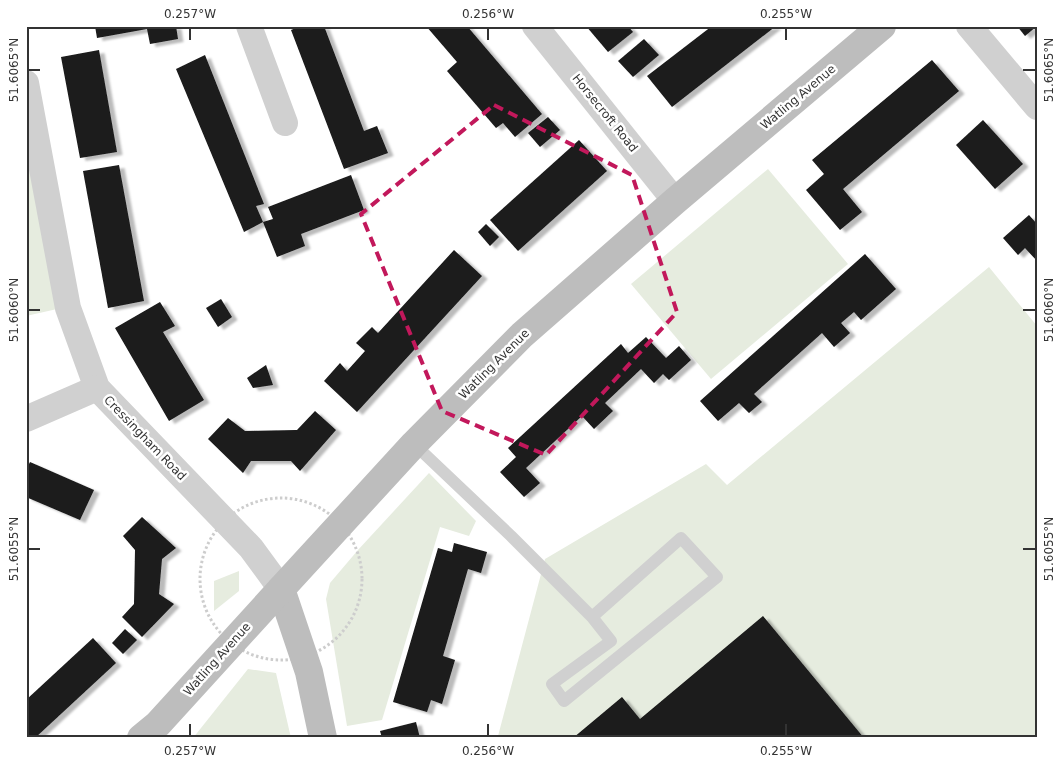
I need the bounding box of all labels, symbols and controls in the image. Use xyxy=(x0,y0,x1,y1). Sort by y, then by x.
text: 0.257°W xyxy=(164,7,216,21)
text: 0.256°W xyxy=(462,7,514,21)
text: 0.255°W xyxy=(760,7,812,21)
text: 51.6065°N xyxy=(7,38,21,102)
text: 51.6065°N xyxy=(1042,38,1056,102)
street label: Watling Avenue xyxy=(758,62,838,132)
street label: Horsecroft Road xyxy=(569,71,641,155)
text: 51.6060°N xyxy=(7,278,21,342)
text: 51.6060°N xyxy=(1042,278,1056,342)
street label: Watling Avenue xyxy=(456,326,532,402)
street label: Cressingham Road xyxy=(101,393,189,483)
text: 51.6055°N xyxy=(7,517,21,581)
text: 51.6055°N xyxy=(1042,517,1056,581)
street label: Watling Avenue xyxy=(181,620,253,698)
text: 0.257°W xyxy=(164,744,216,758)
text: 0.256°W xyxy=(462,744,514,758)
text: 0.255°W xyxy=(760,744,812,758)

